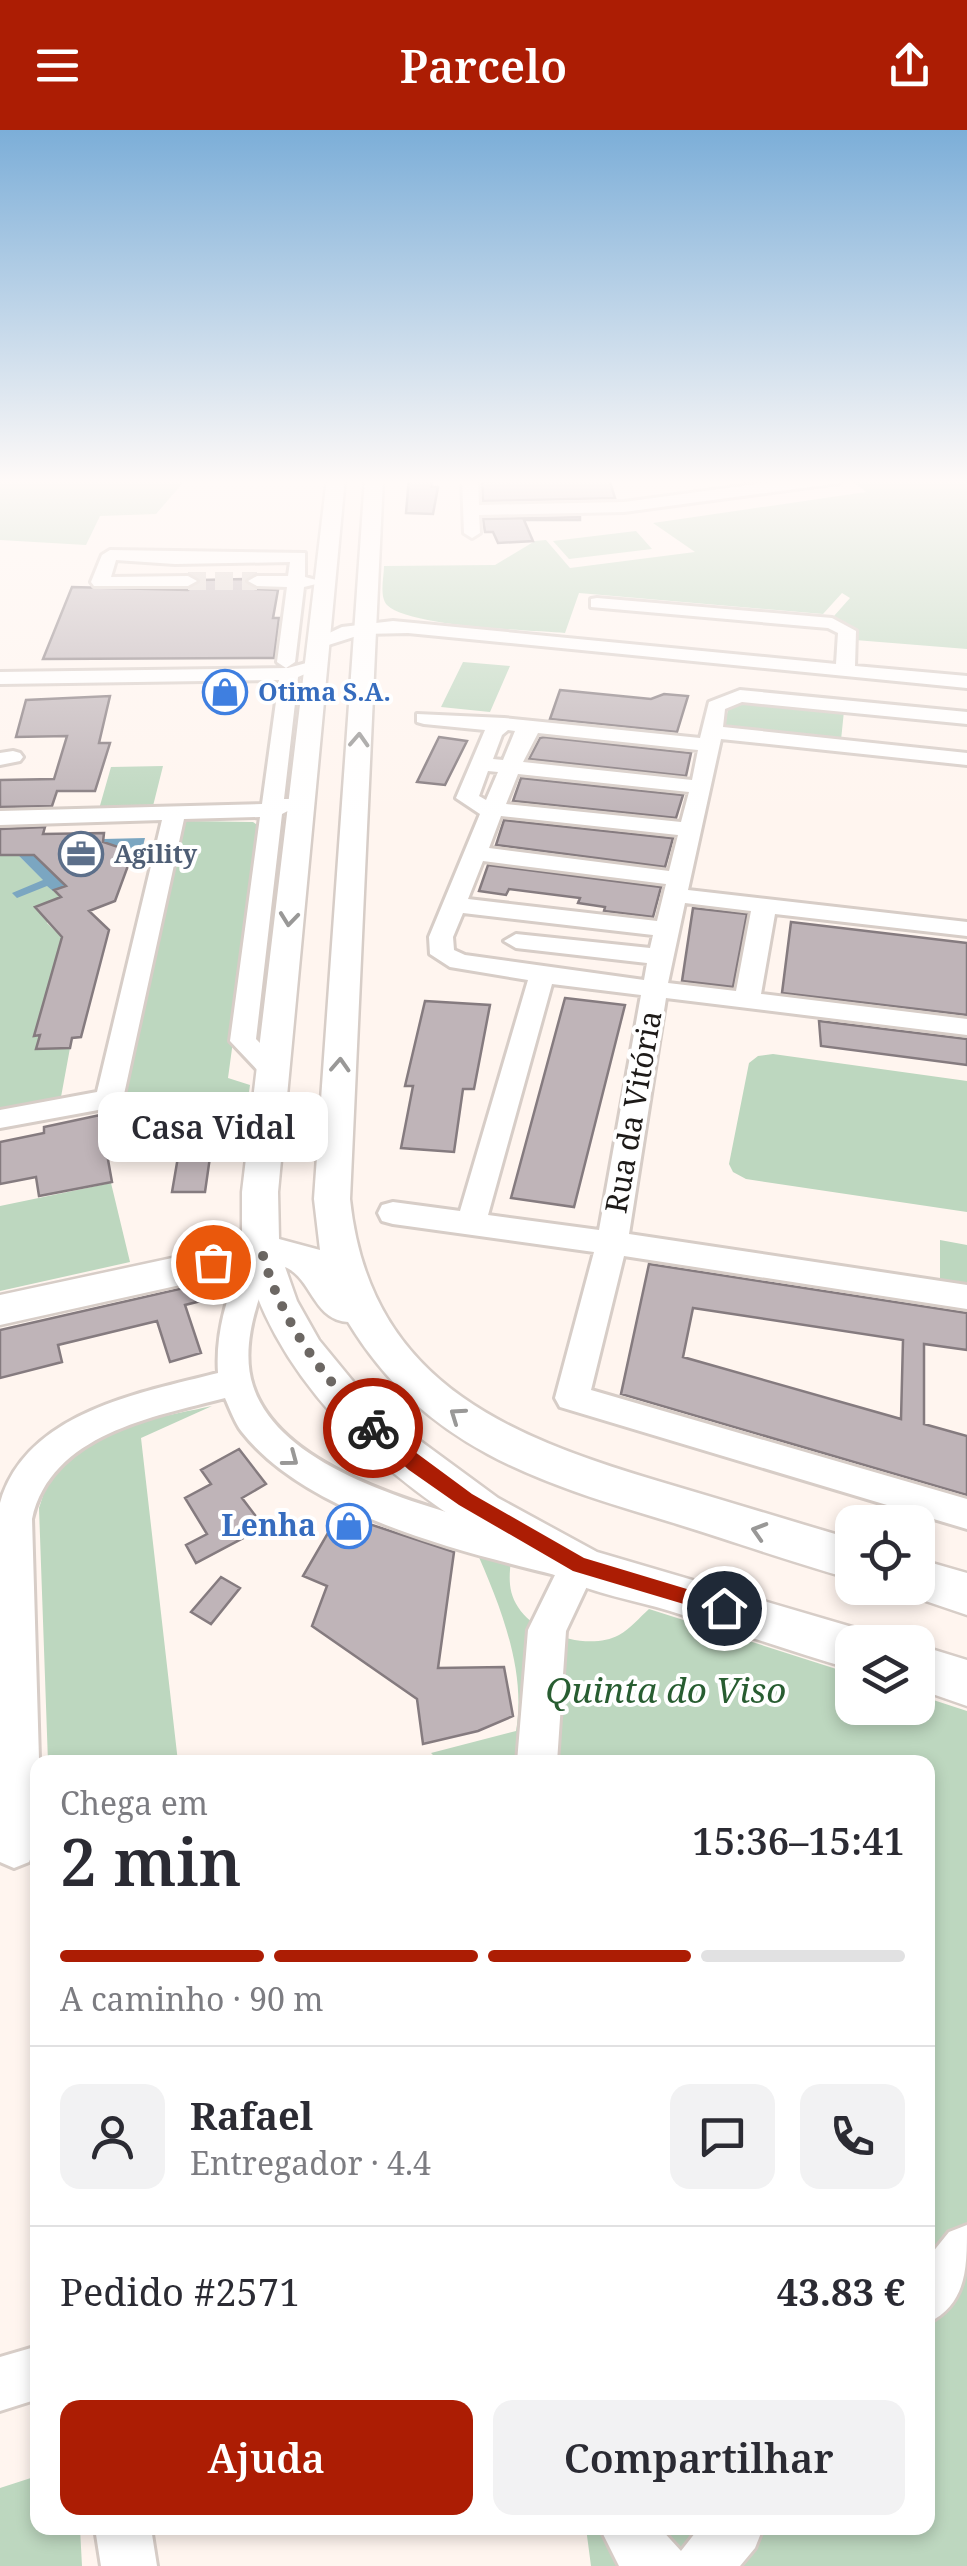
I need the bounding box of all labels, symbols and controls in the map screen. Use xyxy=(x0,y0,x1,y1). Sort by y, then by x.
text: Parcelo xyxy=(400,35,567,96)
icon: menu xyxy=(30,38,85,93)
icon: share xyxy=(882,38,937,93)
shop icon: Otima S.A. xyxy=(202,669,248,715)
place label: Otima S.A. xyxy=(258,674,391,708)
one-way arrow xyxy=(348,732,369,748)
office icon: Agility xyxy=(58,831,104,877)
place label: Agility xyxy=(114,836,198,870)
one-way arrow xyxy=(279,912,300,928)
street label: Rua da Vitória xyxy=(595,1007,670,1216)
one-way arrow xyxy=(329,1056,350,1072)
callout: Casa Vidal xyxy=(98,1092,328,1162)
text: Casa Vidal xyxy=(131,1105,295,1148)
pin xyxy=(171,1220,256,1305)
icon: bag xyxy=(186,1235,241,1290)
courier xyxy=(323,1378,423,1478)
icon: bike xyxy=(346,1401,401,1456)
one-way arrow xyxy=(450,1409,469,1427)
one-way arrow xyxy=(280,1447,298,1464)
shop icon: Lenha xyxy=(326,1503,372,1549)
place label: Lenha xyxy=(221,1504,316,1545)
map controls xyxy=(835,1505,935,1725)
button: locate xyxy=(835,1505,935,1605)
one-way arrow xyxy=(751,1522,768,1543)
pin xyxy=(682,1566,767,1651)
icon: home xyxy=(697,1581,752,1636)
button: layers xyxy=(835,1625,935,1725)
park label: Quinta do Viso xyxy=(546,1666,786,1713)
text: Chega em xyxy=(60,1781,208,1824)
text: 15:36–15:41 xyxy=(692,1814,905,1866)
text: 2 min xyxy=(60,1817,242,1905)
text: A caminho · 90 m xyxy=(60,1977,324,2020)
button: person xyxy=(60,2084,165,2189)
button: chat xyxy=(670,2084,775,2189)
button: phone xyxy=(800,2084,905,2189)
text: Rafael xyxy=(190,2089,313,2141)
text: Entregador · 4.4 xyxy=(190,2141,431,2184)
text: Pedido #2571 xyxy=(60,2265,300,2317)
text: 43.83 € xyxy=(777,2265,905,2317)
button: Ajuda xyxy=(60,2400,473,2515)
button: Compartilhar xyxy=(493,2400,905,2515)

